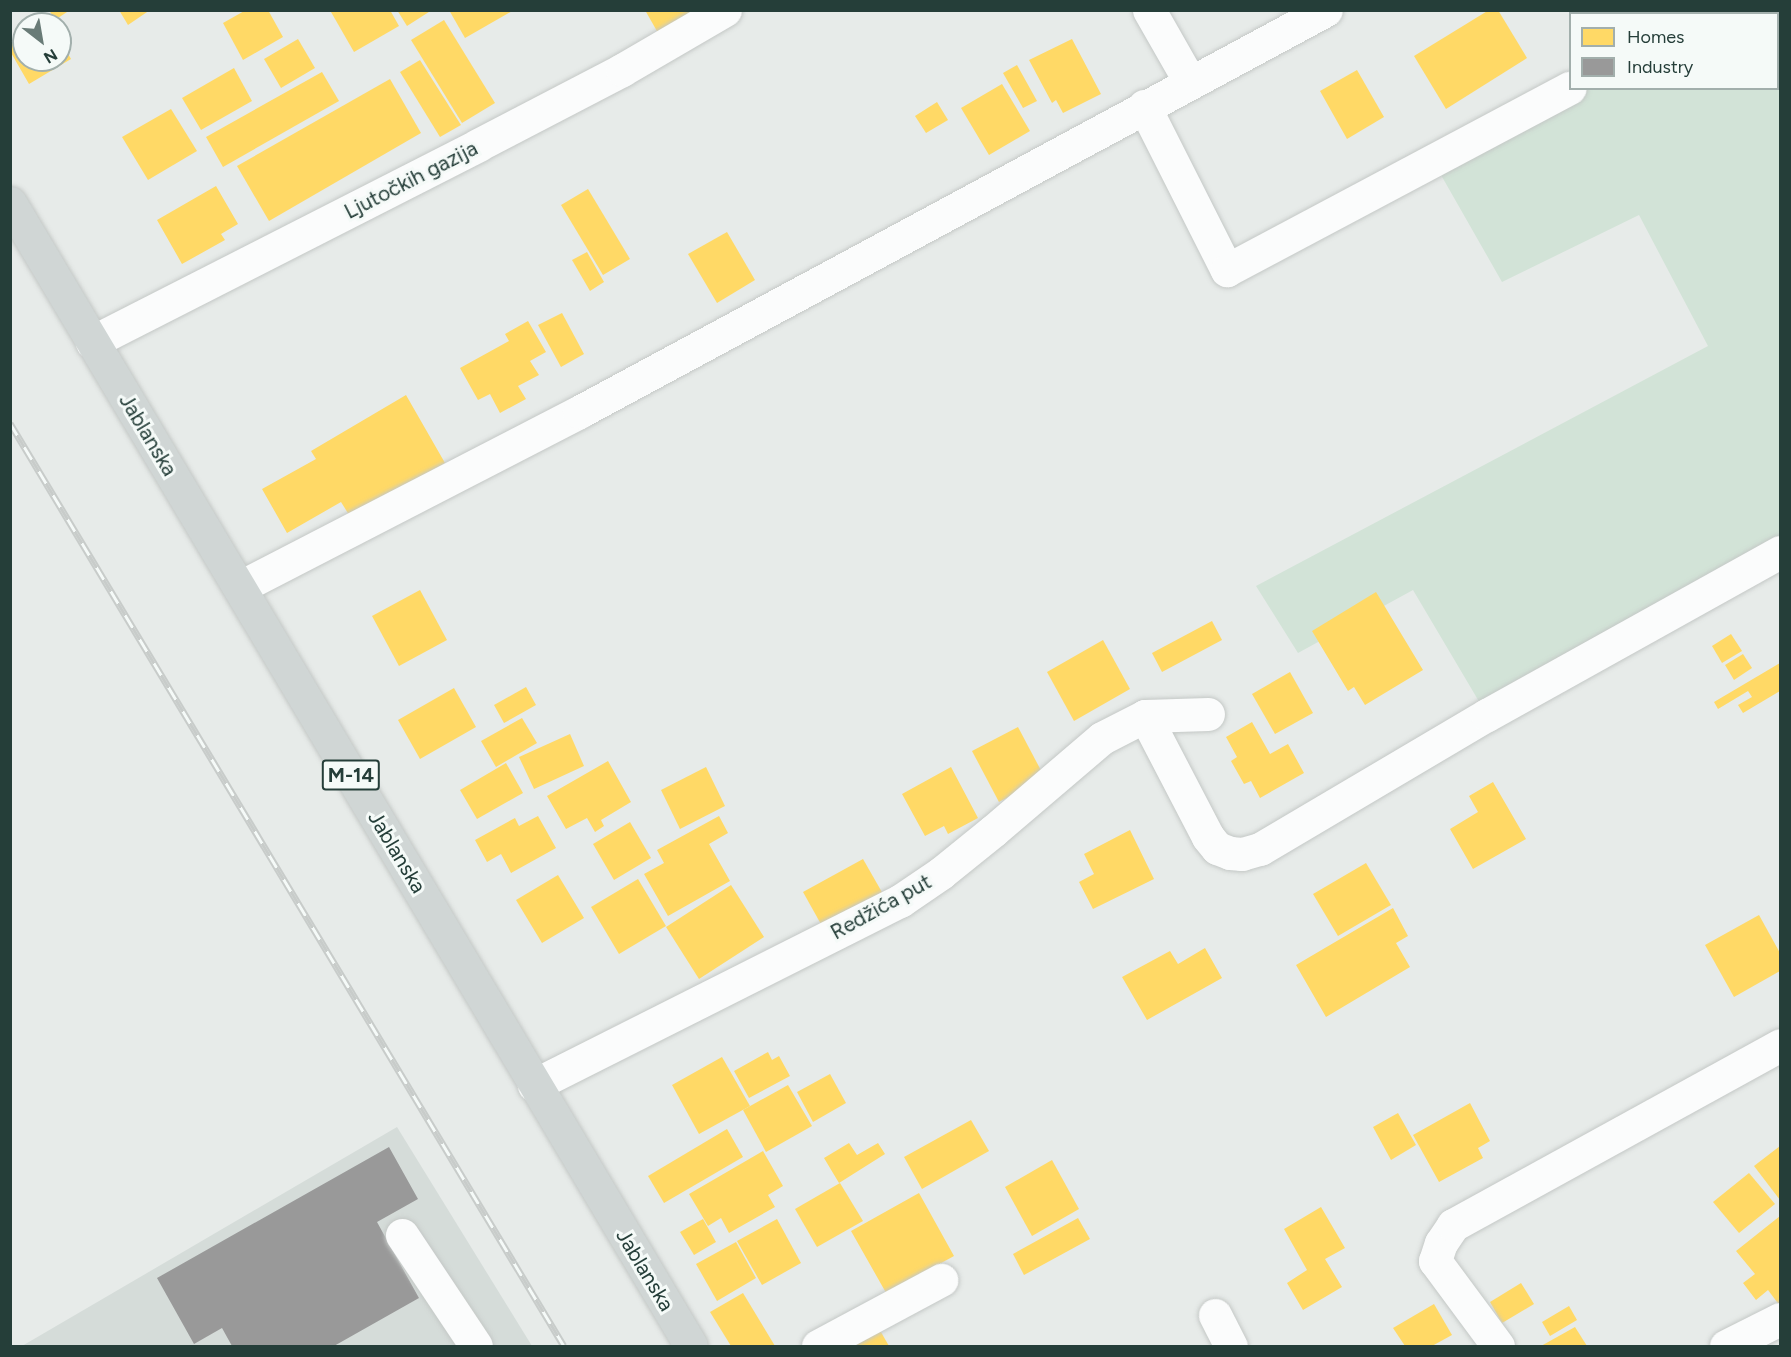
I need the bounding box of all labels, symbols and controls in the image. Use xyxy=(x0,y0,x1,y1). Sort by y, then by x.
north arrow xyxy=(12,12,72,72)
legend xyxy=(1569,12,1779,90)
text: Homes xyxy=(1627,26,1685,48)
text: N xyxy=(40,45,61,67)
text: Industry xyxy=(1627,56,1693,78)
street label: Ljutočkih gazija xyxy=(340,136,482,224)
street label: Jablanska xyxy=(114,389,182,481)
road number: M-14 xyxy=(321,758,381,792)
street label: Jablanska xyxy=(363,806,431,898)
street label: Redžića put xyxy=(826,869,936,945)
street label: Jablanska xyxy=(611,1224,679,1316)

